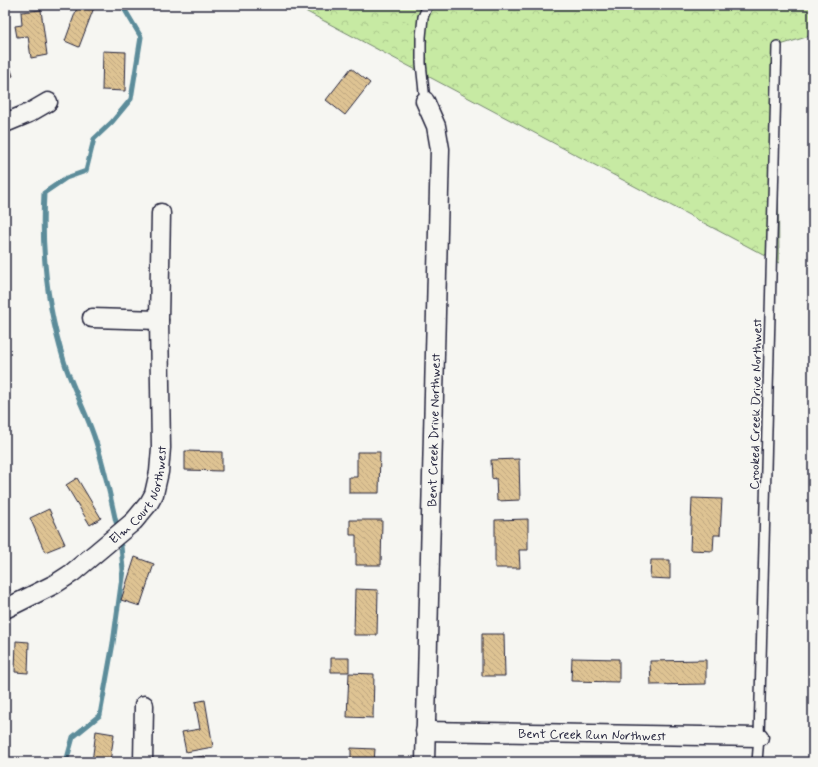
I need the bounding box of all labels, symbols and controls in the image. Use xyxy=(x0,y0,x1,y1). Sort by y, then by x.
street label: Crooked Creek Drive Northwest xyxy=(747,318,766,490)
street label: Bent Creek Drive Northwest xyxy=(424,353,445,507)
street label: Elm Court Northwest xyxy=(106,445,171,548)
street label: Bent Creek Run Northwest xyxy=(518,726,666,745)

